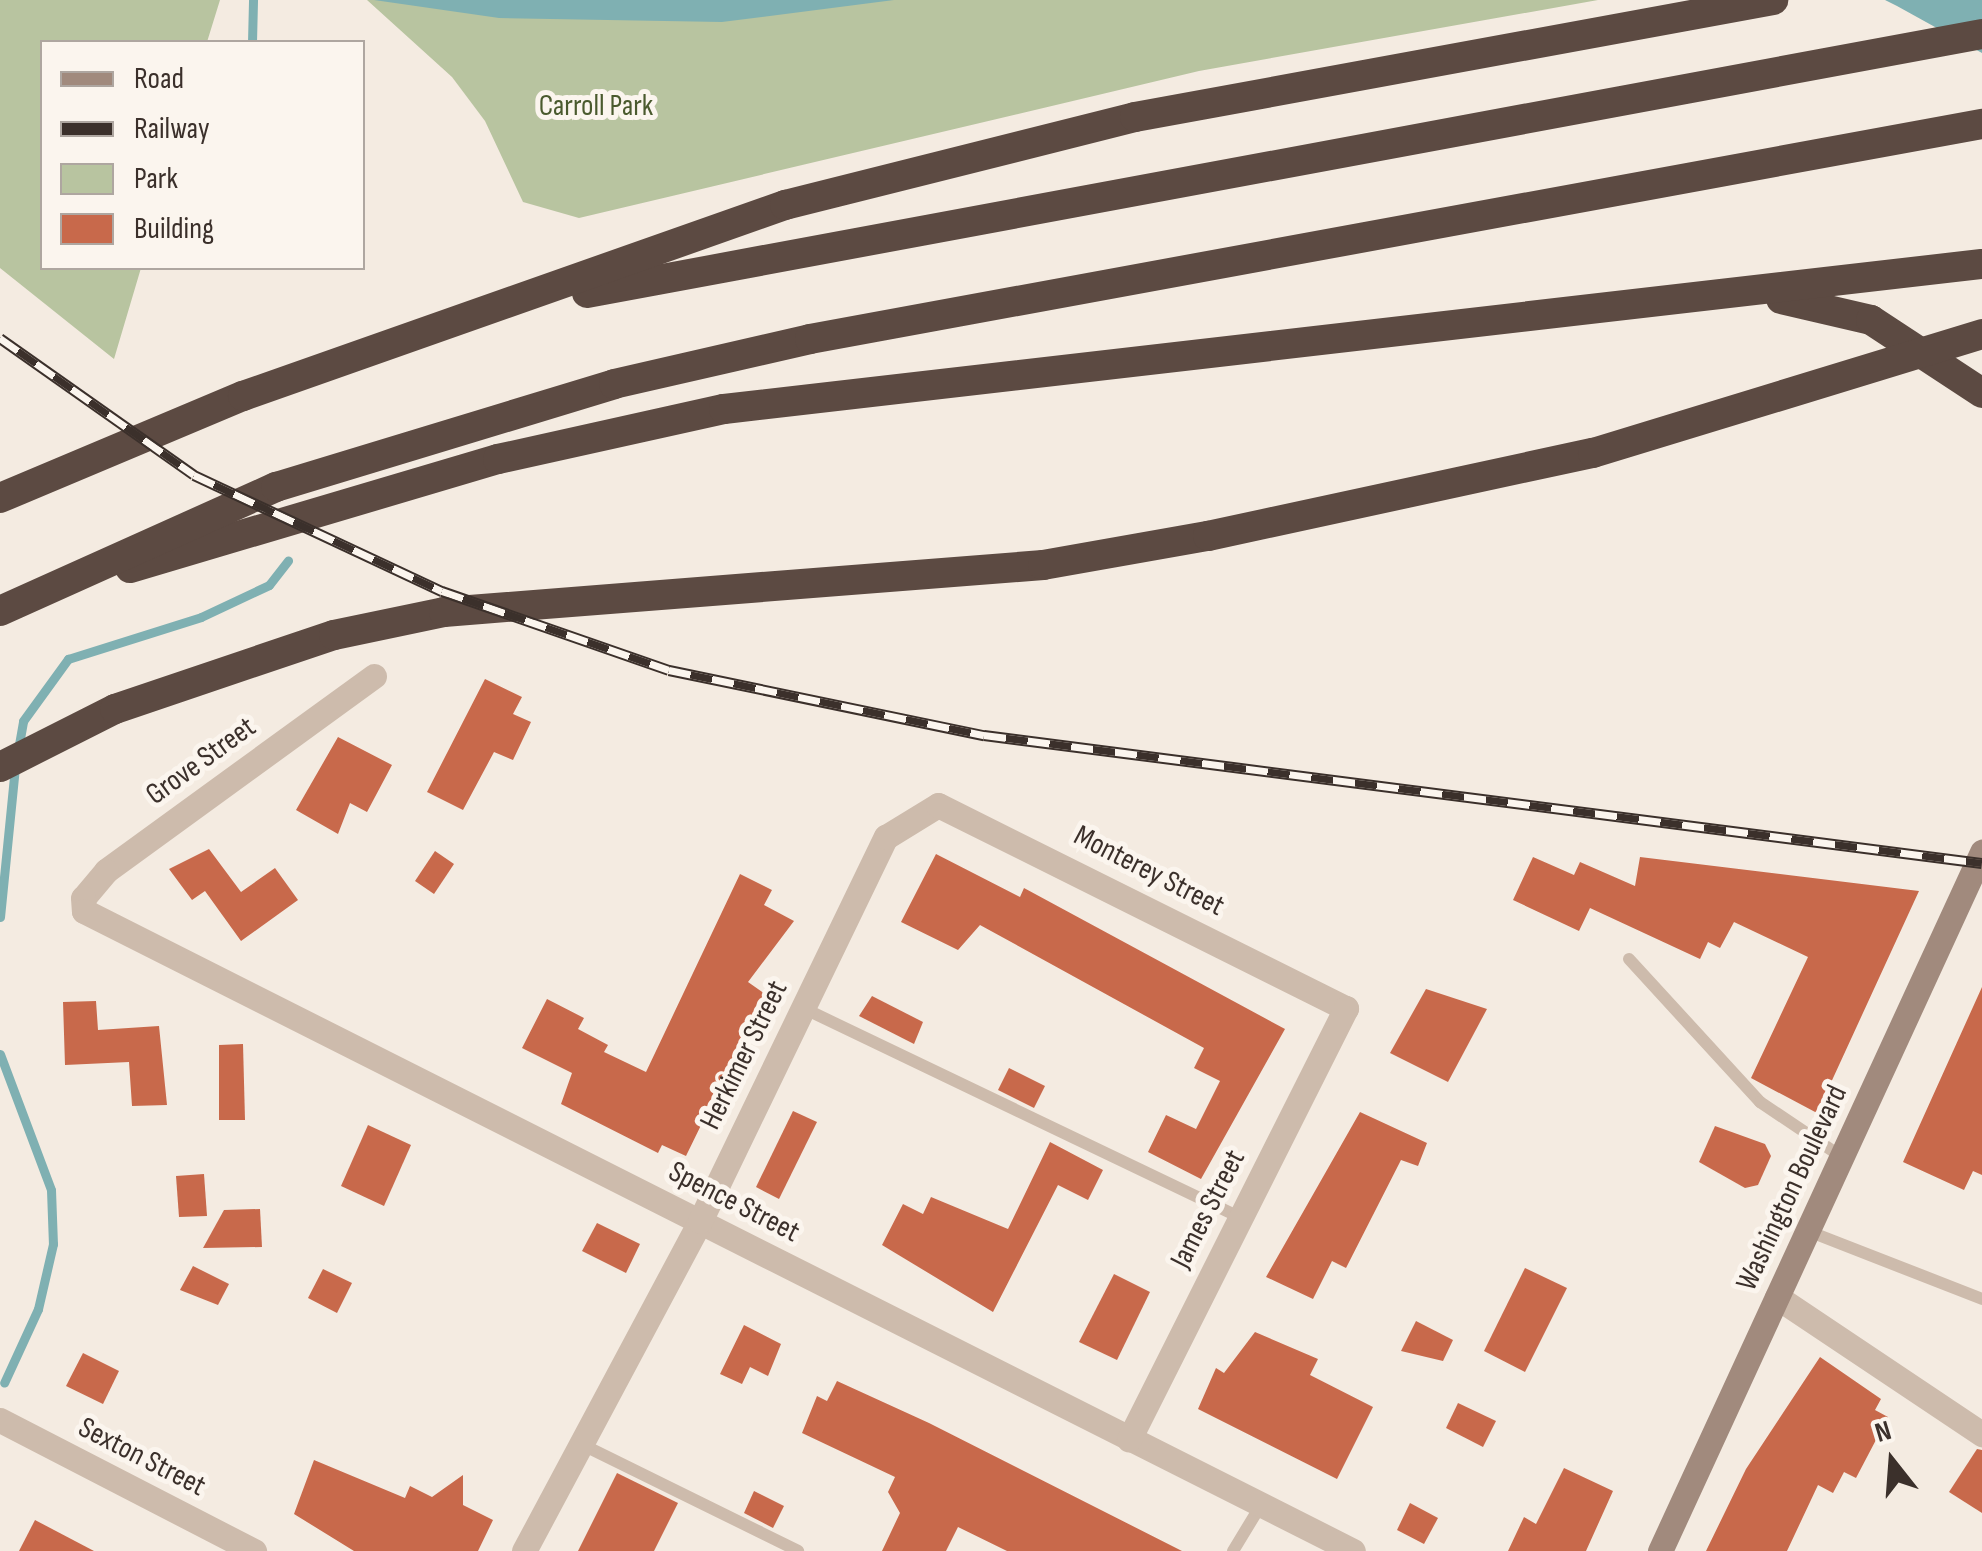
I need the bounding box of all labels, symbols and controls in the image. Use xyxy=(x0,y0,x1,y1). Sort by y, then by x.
legend xyxy=(40,40,365,270)
text: Road xyxy=(134,61,184,97)
park label: Carroll Park xyxy=(539,88,653,124)
text: Railway xyxy=(134,111,210,147)
text: Park xyxy=(134,161,178,197)
text: Building xyxy=(134,211,214,247)
street label: Grove Street xyxy=(139,709,263,813)
street label: Monterey Street xyxy=(1068,818,1230,924)
street label: Herkimer Street xyxy=(693,975,795,1135)
street label: Washington Boulevard xyxy=(1729,1080,1855,1296)
street label: James Street xyxy=(1163,1144,1253,1274)
street label: Spence Street xyxy=(662,1154,806,1250)
street label: Sexton Street xyxy=(72,1410,212,1504)
north arrow xyxy=(1842,1411,1942,1511)
text: N xyxy=(1871,1414,1895,1450)

